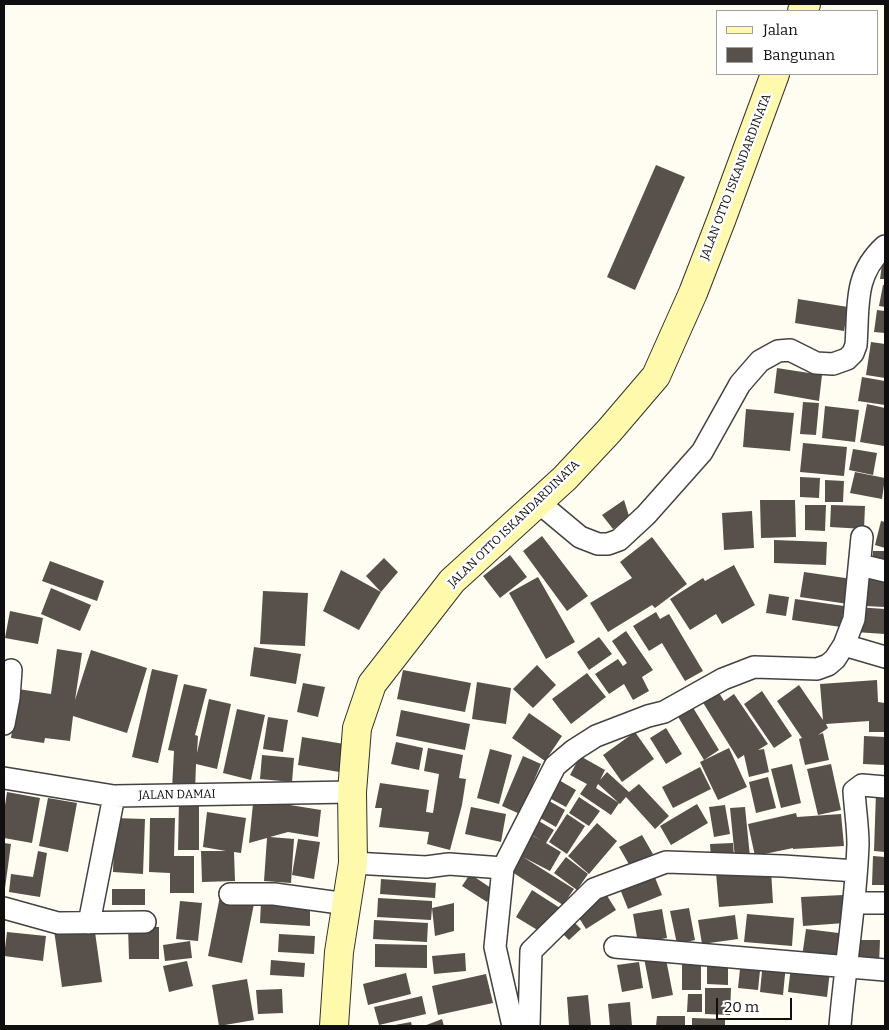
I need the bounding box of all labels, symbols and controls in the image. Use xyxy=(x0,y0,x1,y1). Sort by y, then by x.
legend xyxy=(716,10,879,75)
text: Jalan xyxy=(763,21,798,39)
text: Bangunan xyxy=(763,46,835,64)
street label: JALAN OTTO ISKANDARDINATA xyxy=(698,92,774,262)
street label: JALAN OTTO ISKANDARDINATA xyxy=(445,457,583,591)
street label: JALAN DAMAI xyxy=(138,787,216,803)
scale bar xyxy=(719,988,795,1020)
text: 20 m xyxy=(724,998,759,1016)

